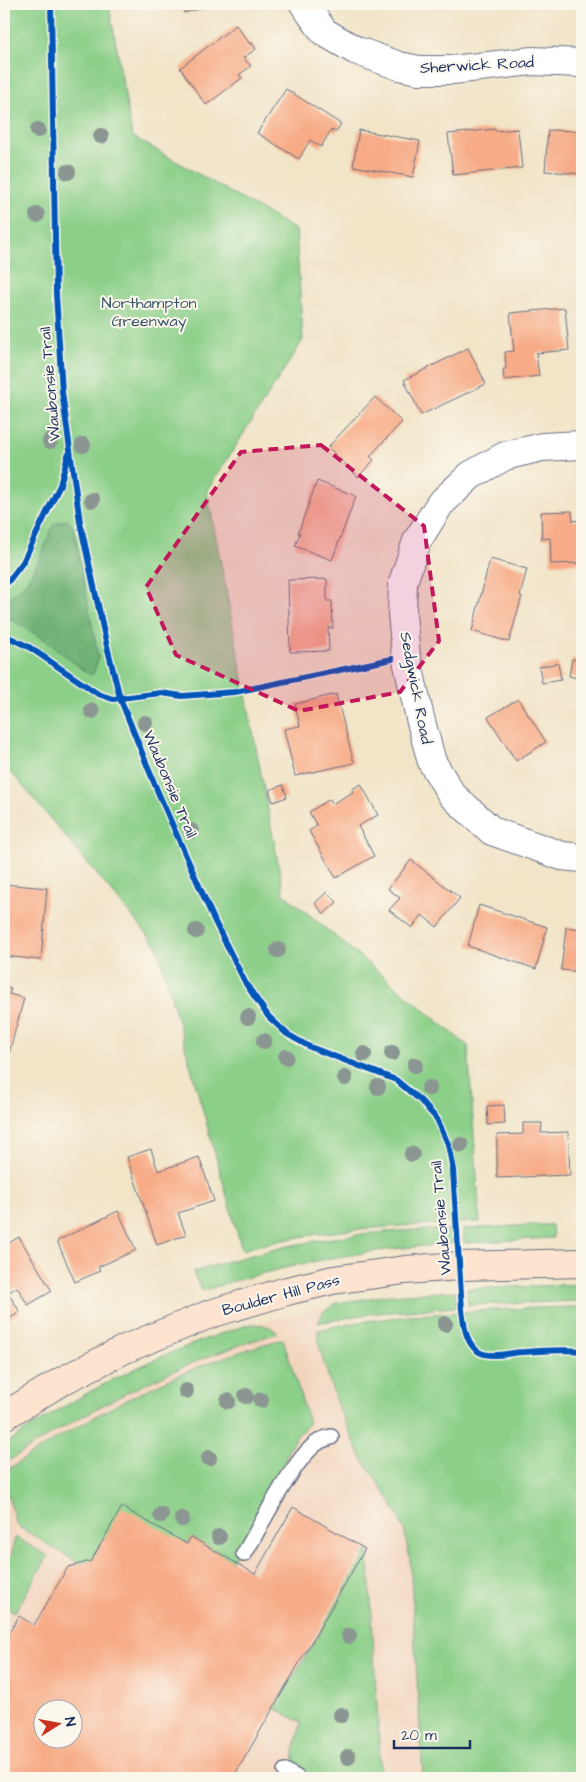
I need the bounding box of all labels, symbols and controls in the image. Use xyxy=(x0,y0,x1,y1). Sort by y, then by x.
street label: Sherwick Road xyxy=(419,51,535,79)
park label: Northampton Greenway xyxy=(101,292,197,333)
street label: Waubonsie Trail xyxy=(34,326,66,442)
street label: Sedgwick Road xyxy=(393,630,438,746)
street label: Waubonsie Trail xyxy=(137,727,203,841)
street label: Waubonsie Trail xyxy=(425,1160,457,1276)
street label: Boulder Hill Pass xyxy=(220,1269,342,1321)
north arrow xyxy=(32,1700,82,1750)
text: N xyxy=(59,1715,80,1728)
scale bar xyxy=(394,1717,470,1749)
text: 20 m xyxy=(401,1725,437,1746)

